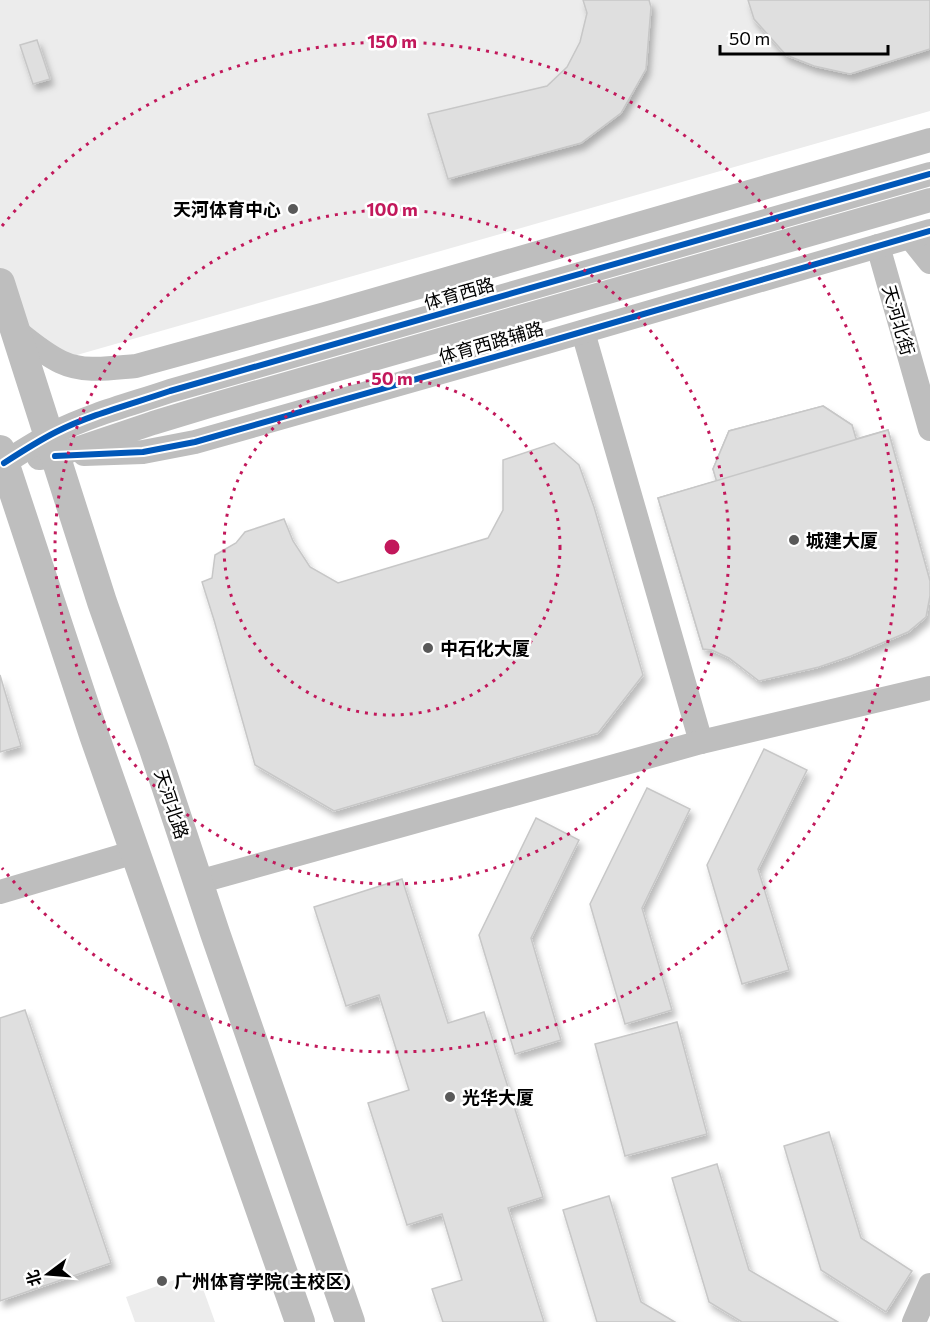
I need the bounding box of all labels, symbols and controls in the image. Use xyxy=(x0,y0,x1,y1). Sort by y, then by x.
scale bar xyxy=(720,18,888,56)
text: 50 m xyxy=(729,27,770,49)
text: 150 m xyxy=(367,30,417,52)
place label: 天河体育中心 xyxy=(173,198,281,220)
text: 100 m xyxy=(366,198,418,220)
marker: 天河体育中心 xyxy=(286,202,300,216)
street label: 体育西路 xyxy=(421,273,497,313)
street label: 天河北街 xyxy=(879,282,919,358)
street label: 体育西路辅路 xyxy=(436,317,546,367)
text: 50 m xyxy=(371,367,413,389)
place label: 城建大厦 xyxy=(806,529,878,551)
marker: 城建大厦 xyxy=(787,533,801,547)
centre of rings xyxy=(382,537,402,557)
place label: 中石化大厦 xyxy=(440,637,530,659)
marker: 中石化大厦 xyxy=(421,641,435,655)
street label: 天河北路 xyxy=(150,766,194,842)
place label: 光华大厦 xyxy=(462,1086,534,1108)
marker: 光华大厦 xyxy=(443,1090,457,1104)
north arrow xyxy=(18,1244,78,1304)
text: 北 xyxy=(22,1268,44,1289)
place label: 广州体育学院(主校区) xyxy=(174,1270,351,1292)
marker: 广州体育学院(主校区) xyxy=(155,1274,169,1288)

